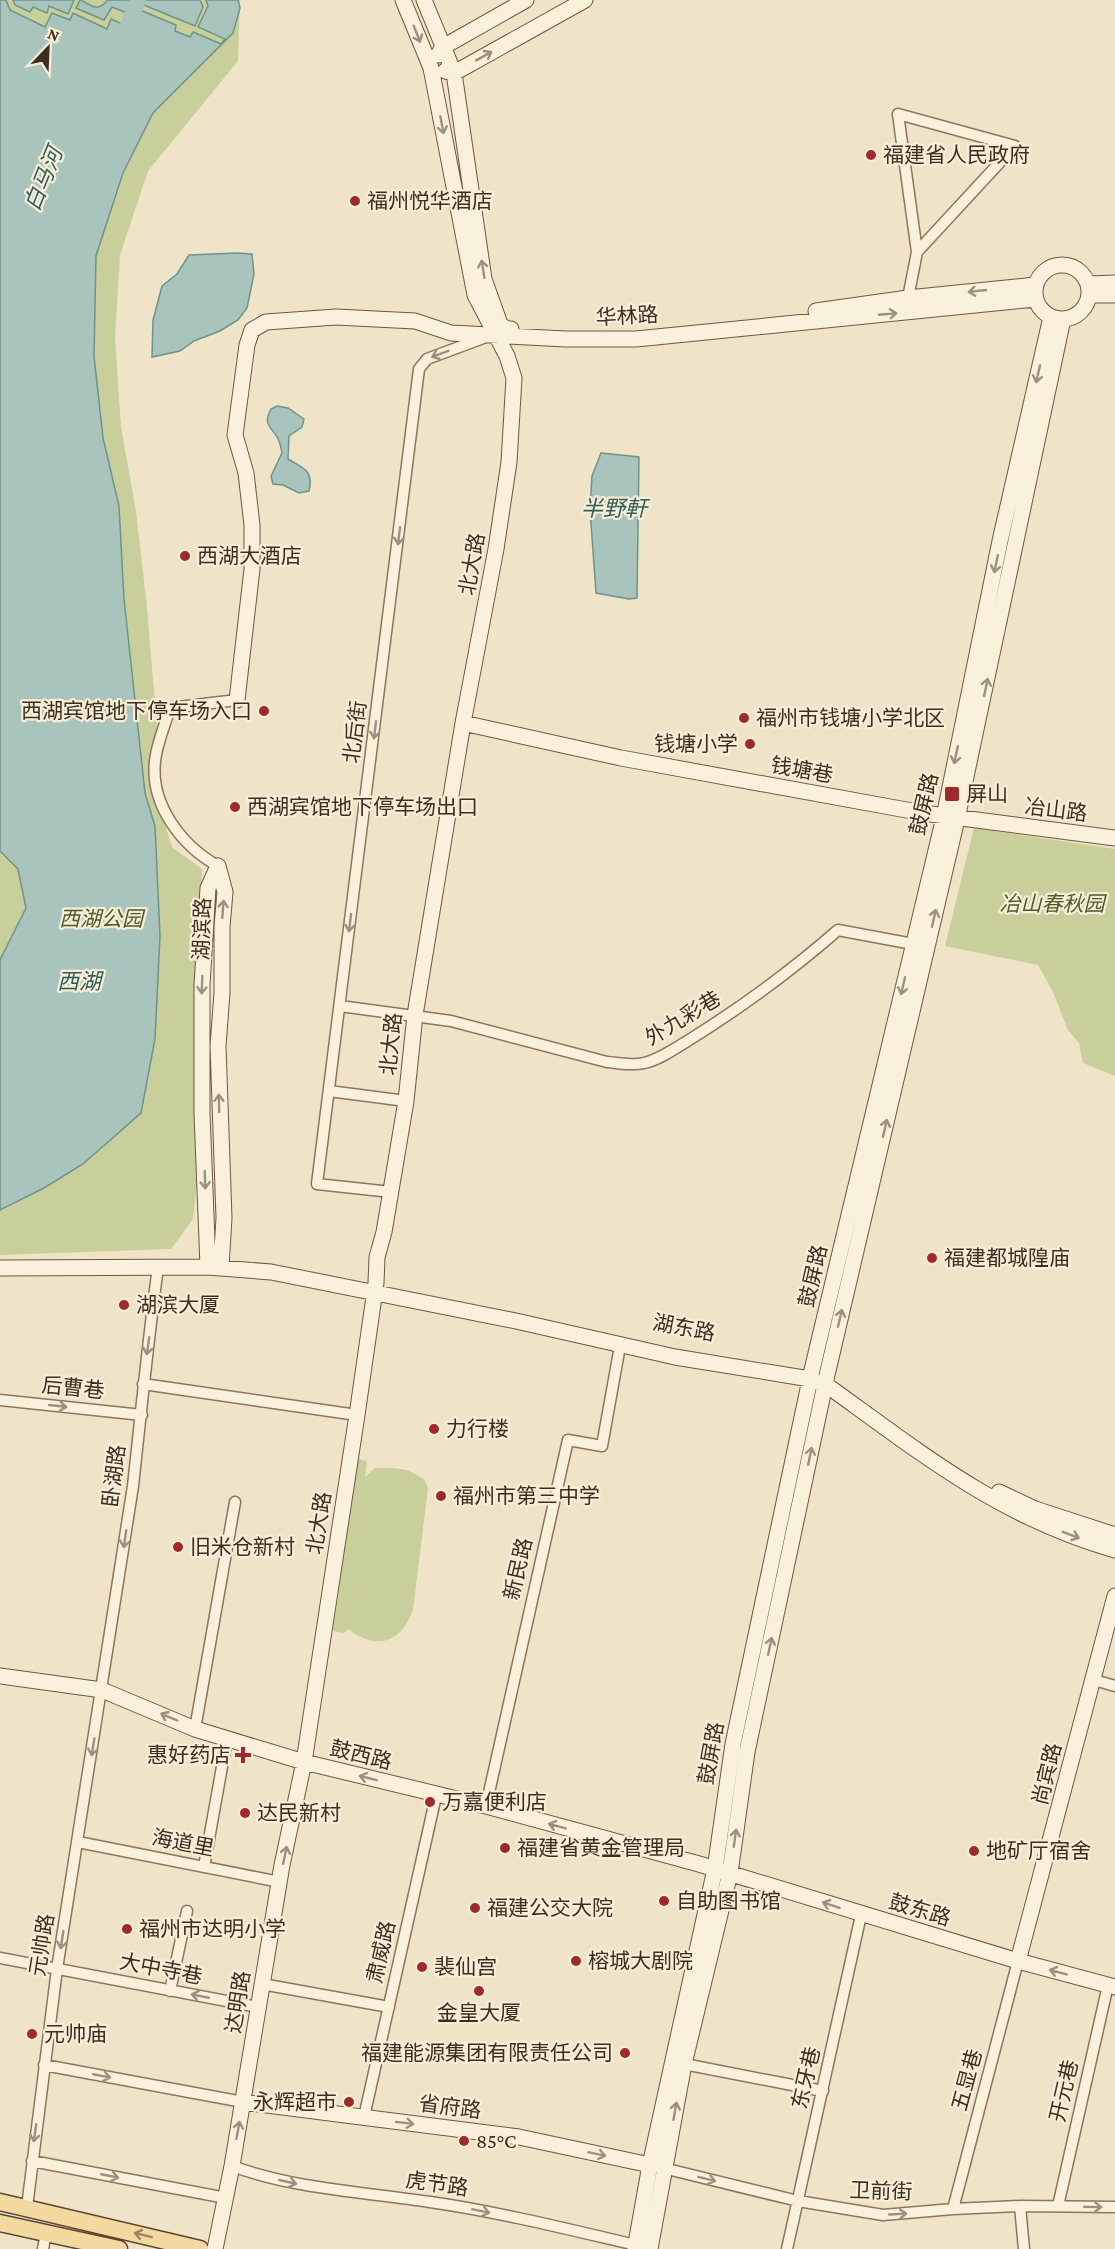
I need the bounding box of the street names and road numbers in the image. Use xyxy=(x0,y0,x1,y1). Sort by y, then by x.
street label: 华林路 xyxy=(595,302,659,330)
street label: 北大路 xyxy=(455,531,489,597)
street label: 北后街 xyxy=(339,699,371,765)
street label: 钱塘巷 xyxy=(769,753,835,787)
street label: 鼓屏路 xyxy=(905,771,943,837)
street label: 冶山路 xyxy=(1023,794,1089,826)
street label: 湖滨路 xyxy=(189,897,215,961)
street label: 外九彩巷 xyxy=(641,986,725,1050)
street label: 北大路 xyxy=(376,1011,406,1077)
street label: 鼓屏路 xyxy=(794,1243,832,1309)
street label: 湖东路 xyxy=(651,1310,717,1346)
street label: 后曹巷 xyxy=(40,1373,106,1403)
street label: 卧湖路 xyxy=(98,1443,130,1509)
street label: 北大路 xyxy=(302,1490,336,1556)
street label: 新民路 xyxy=(499,1536,537,1602)
street label: 鼓屏路 xyxy=(694,1720,728,1786)
street label: 鼓西路 xyxy=(328,1736,394,1774)
street label: 尚宾路 xyxy=(1028,1741,1066,1807)
street label: 海道里 xyxy=(150,1825,216,1861)
street label: 鼓东路 xyxy=(886,1889,954,1931)
street label: 元帅路 xyxy=(25,1912,59,1978)
street label: 肃威路 xyxy=(362,1919,400,1985)
street label: 大中寺巷 xyxy=(117,1949,205,1989)
street label: 达明路 xyxy=(221,1969,255,2035)
street label: 东牙巷 xyxy=(787,2045,825,2111)
street label: 五显巷 xyxy=(947,2046,987,2114)
street label: 开元巷 xyxy=(1045,2058,1083,2124)
street label: 省府路 xyxy=(417,2091,483,2123)
street label: 虎节路 xyxy=(404,2168,470,2200)
street label: 卫前街 xyxy=(849,2178,913,2204)

